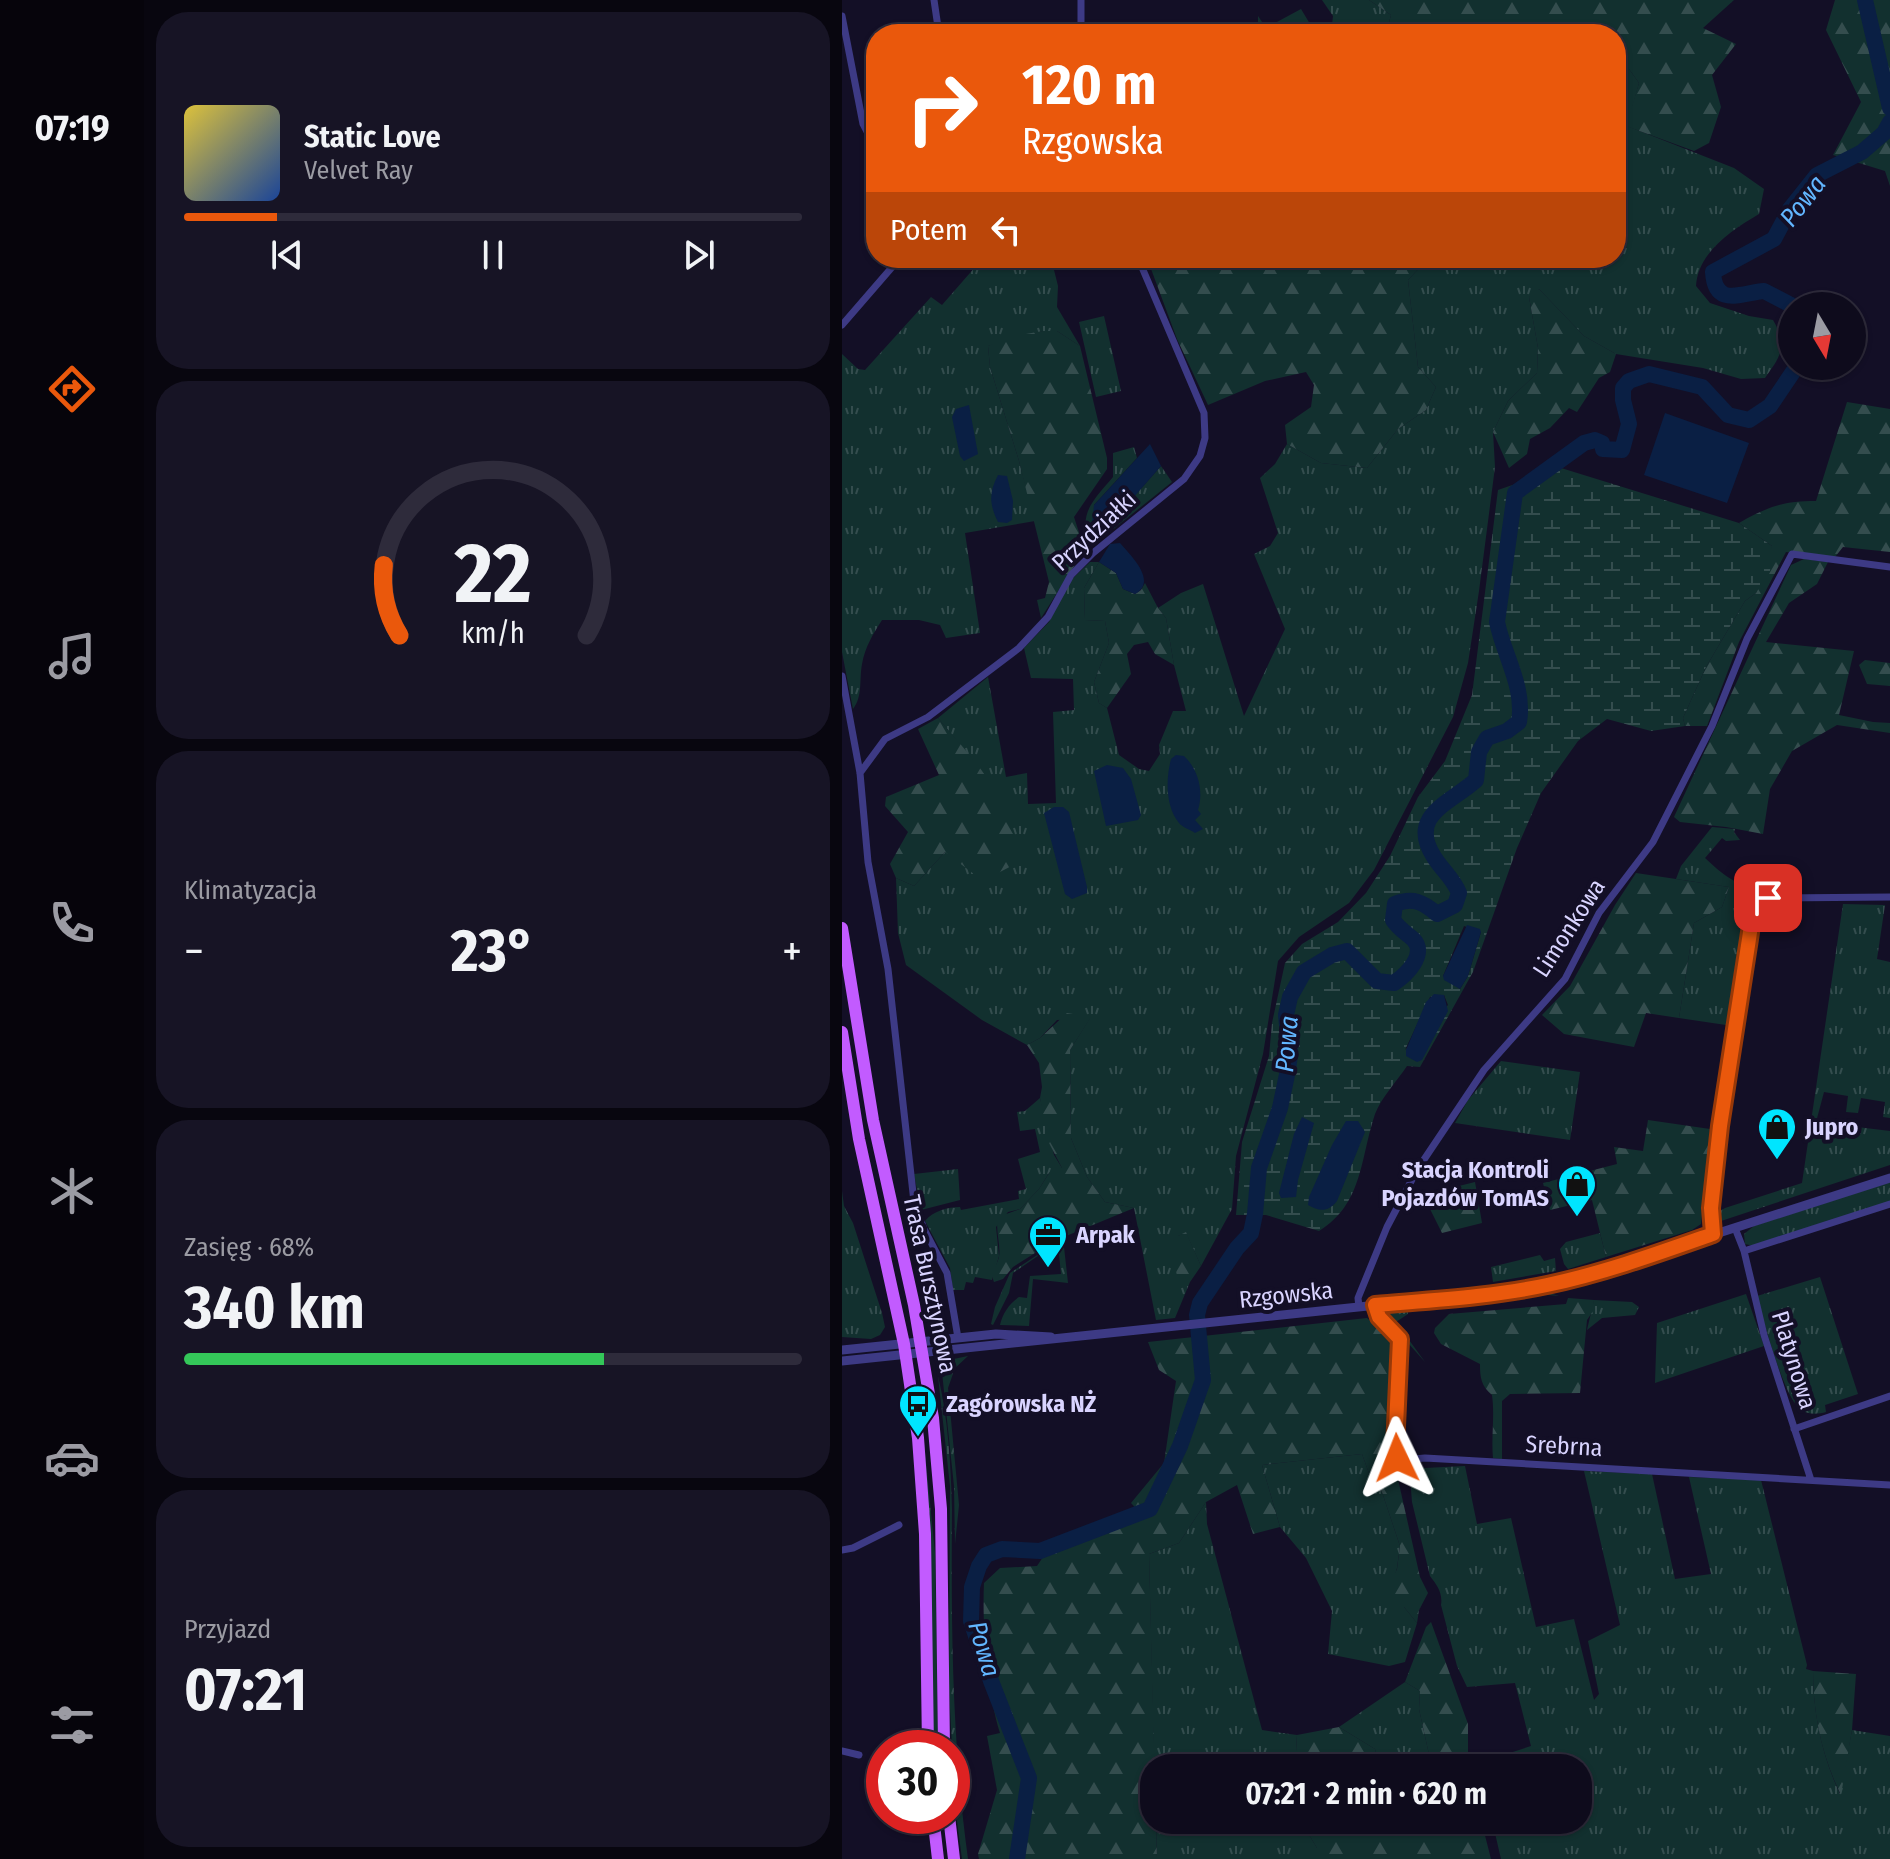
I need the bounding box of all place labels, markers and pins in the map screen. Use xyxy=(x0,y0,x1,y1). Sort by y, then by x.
pin xyxy=(1734,864,1802,932)
shop icon: Jupro xyxy=(1756,1106,1798,1161)
place label: Jupro xyxy=(1804,1113,1859,1141)
place label: Stacja Kontroli Pojazdów TomAS xyxy=(1381,1156,1549,1212)
shop icon: Stacja Kontroli Pojazdów TomAS xyxy=(1556,1163,1598,1218)
office icon: Arpak xyxy=(1027,1214,1069,1269)
place label: Arpak xyxy=(1075,1221,1136,1249)
bus stop icon: Zagórowska NŻ xyxy=(897,1383,939,1438)
place label: Zagórowska NŻ xyxy=(946,1389,1097,1418)

